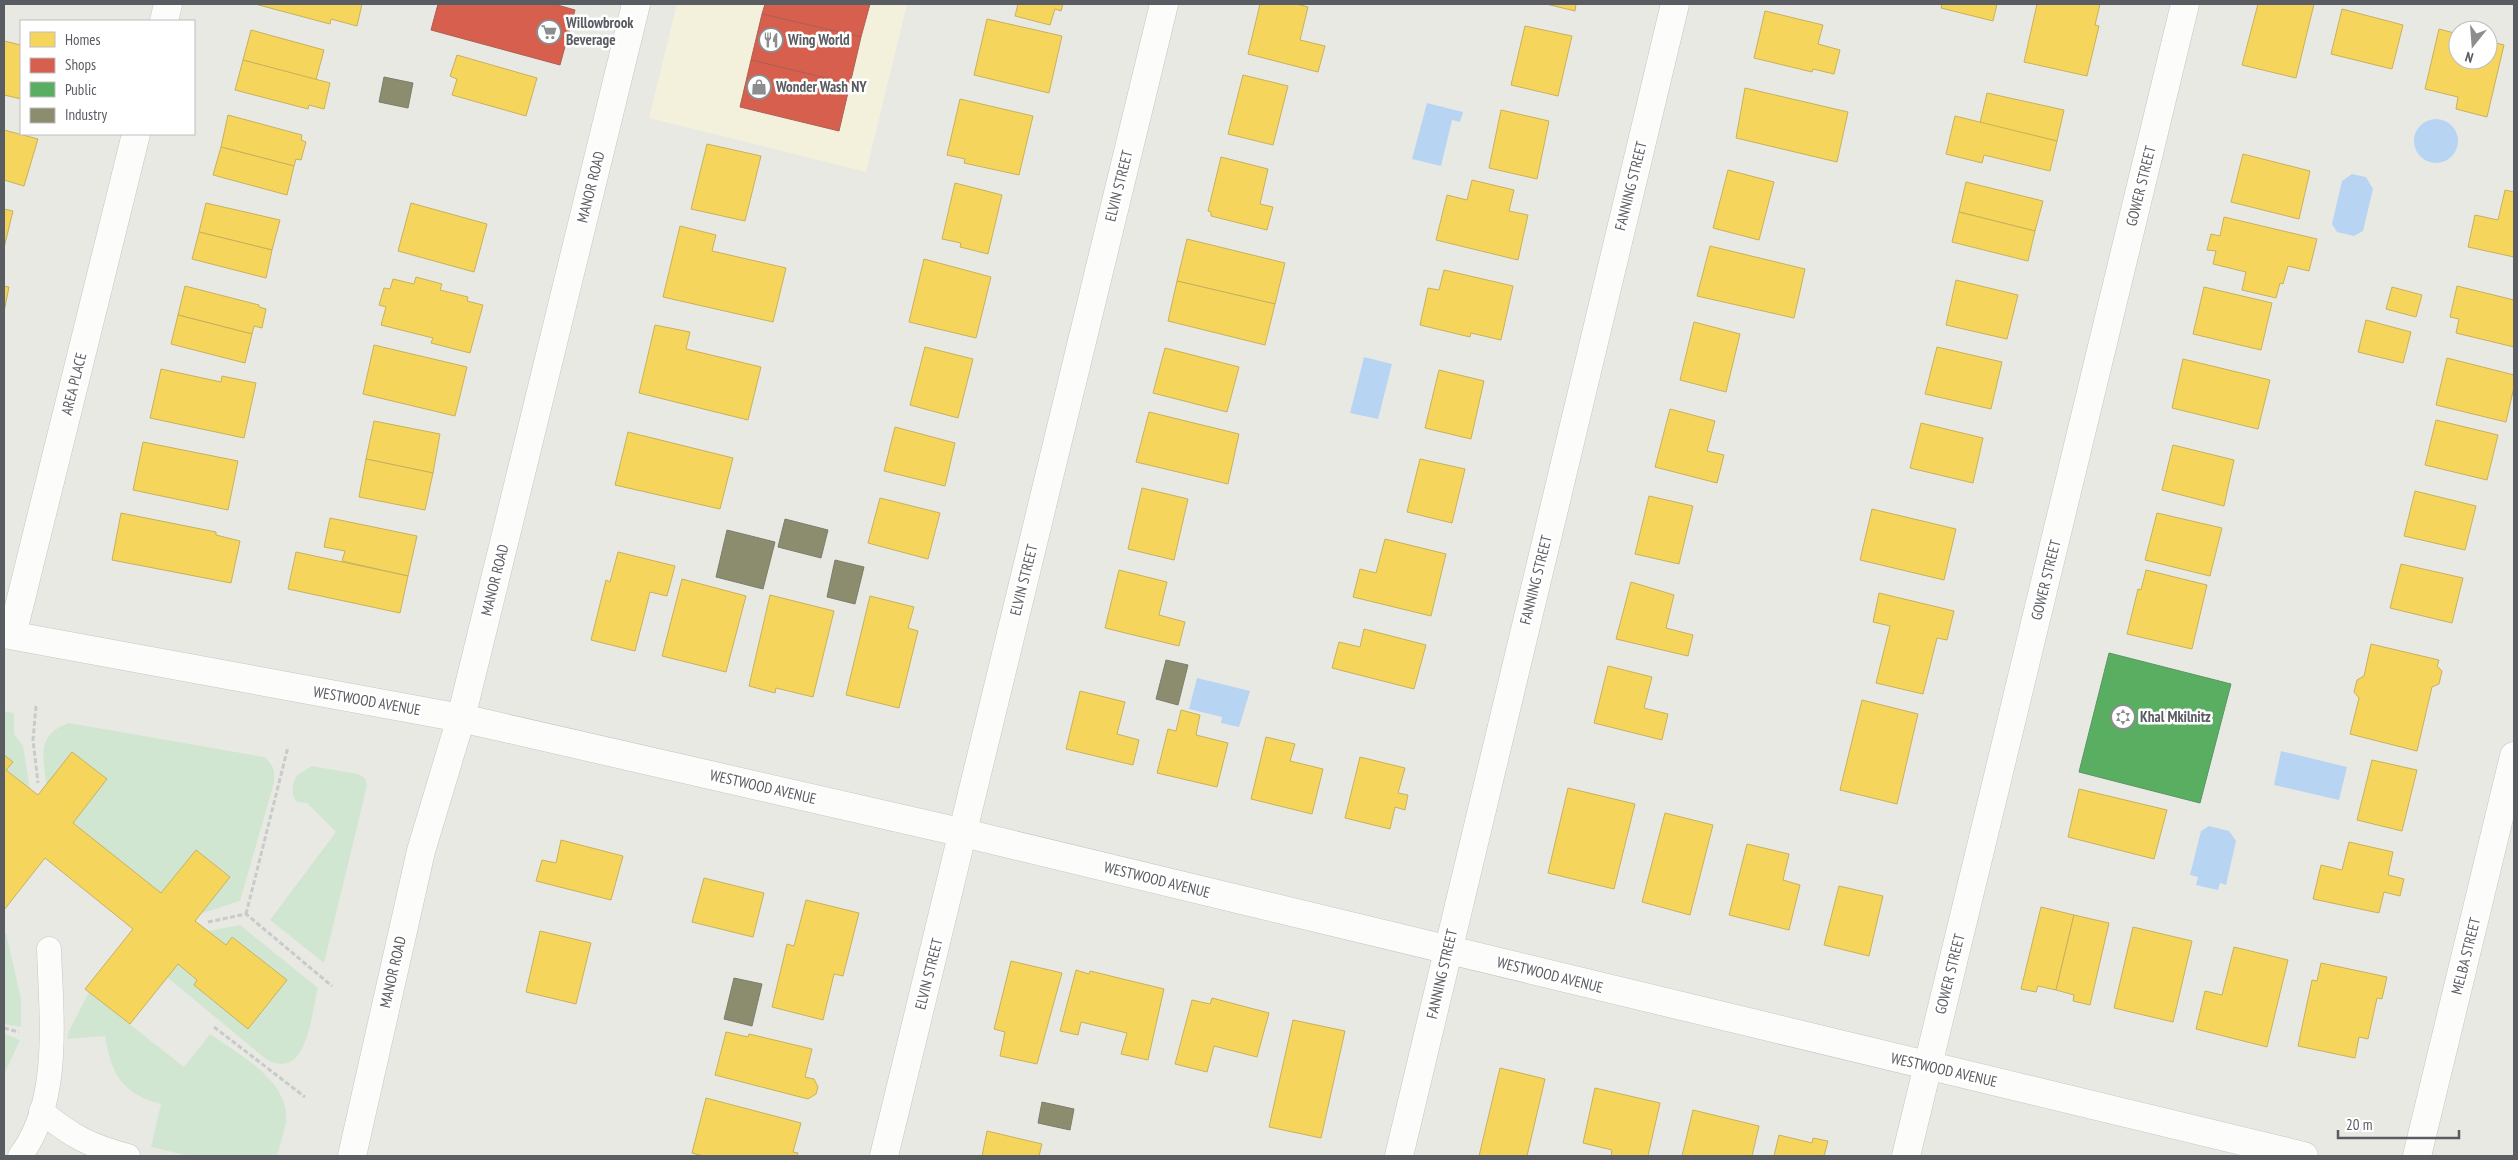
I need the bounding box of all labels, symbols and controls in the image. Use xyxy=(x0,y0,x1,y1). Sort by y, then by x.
place label: Willowbrook Beverage xyxy=(565,13,634,49)
supermarket icon: Willowbrook Beverage xyxy=(536,19,562,45)
legend xyxy=(20,20,195,135)
north arrow xyxy=(2448,20,2498,70)
restaurant icon: Wing World xyxy=(758,27,784,53)
text: Homes xyxy=(65,30,101,49)
place label: Wing World xyxy=(787,30,850,49)
text: N xyxy=(2463,48,2475,67)
text: Shops xyxy=(65,55,96,74)
shop icon: Wonder Wash NY xyxy=(746,74,772,100)
place label: Wonder Wash NY xyxy=(775,77,867,96)
text: Public xyxy=(65,80,97,99)
text: Industry xyxy=(65,105,107,124)
street label: FANNING STREET xyxy=(1610,139,1651,233)
street label: GOWER STREET xyxy=(2121,143,2160,228)
street label: ELVIN STREET xyxy=(1100,148,1137,224)
street label: MANOR ROAD xyxy=(572,149,609,225)
street label: AREA PLACE xyxy=(57,351,90,417)
street label: FANNING STREET xyxy=(1515,533,1556,627)
street label: GOWER STREET xyxy=(2026,537,2065,622)
street label: MANOR ROAD xyxy=(476,542,513,618)
street label: ELVIN STREET xyxy=(1005,542,1042,618)
street label: WESTWOOD AVENUE xyxy=(312,682,422,719)
synagogue icon: Khal Mkilnitz xyxy=(2110,704,2136,730)
place label: Khal Mkilnitz xyxy=(2140,707,2211,726)
street label: WESTWOOD AVENUE xyxy=(708,765,818,808)
street label: WESTWOOD AVENUE xyxy=(1102,857,1212,902)
street label: MELBA STREET xyxy=(2447,915,2484,996)
street label: FANNING STREET xyxy=(1422,927,1461,1021)
street label: GOWER STREET xyxy=(1930,931,1969,1016)
street label: MANOR ROAD xyxy=(375,934,410,1010)
street label: ELVIN STREET xyxy=(910,936,947,1012)
street label: WESTWOOD AVENUE xyxy=(1495,952,1605,997)
street label: WESTWOOD AVENUE xyxy=(1889,1048,1999,1091)
scale bar xyxy=(2338,1108,2459,1140)
text: 20 m xyxy=(2346,1115,2372,1134)

